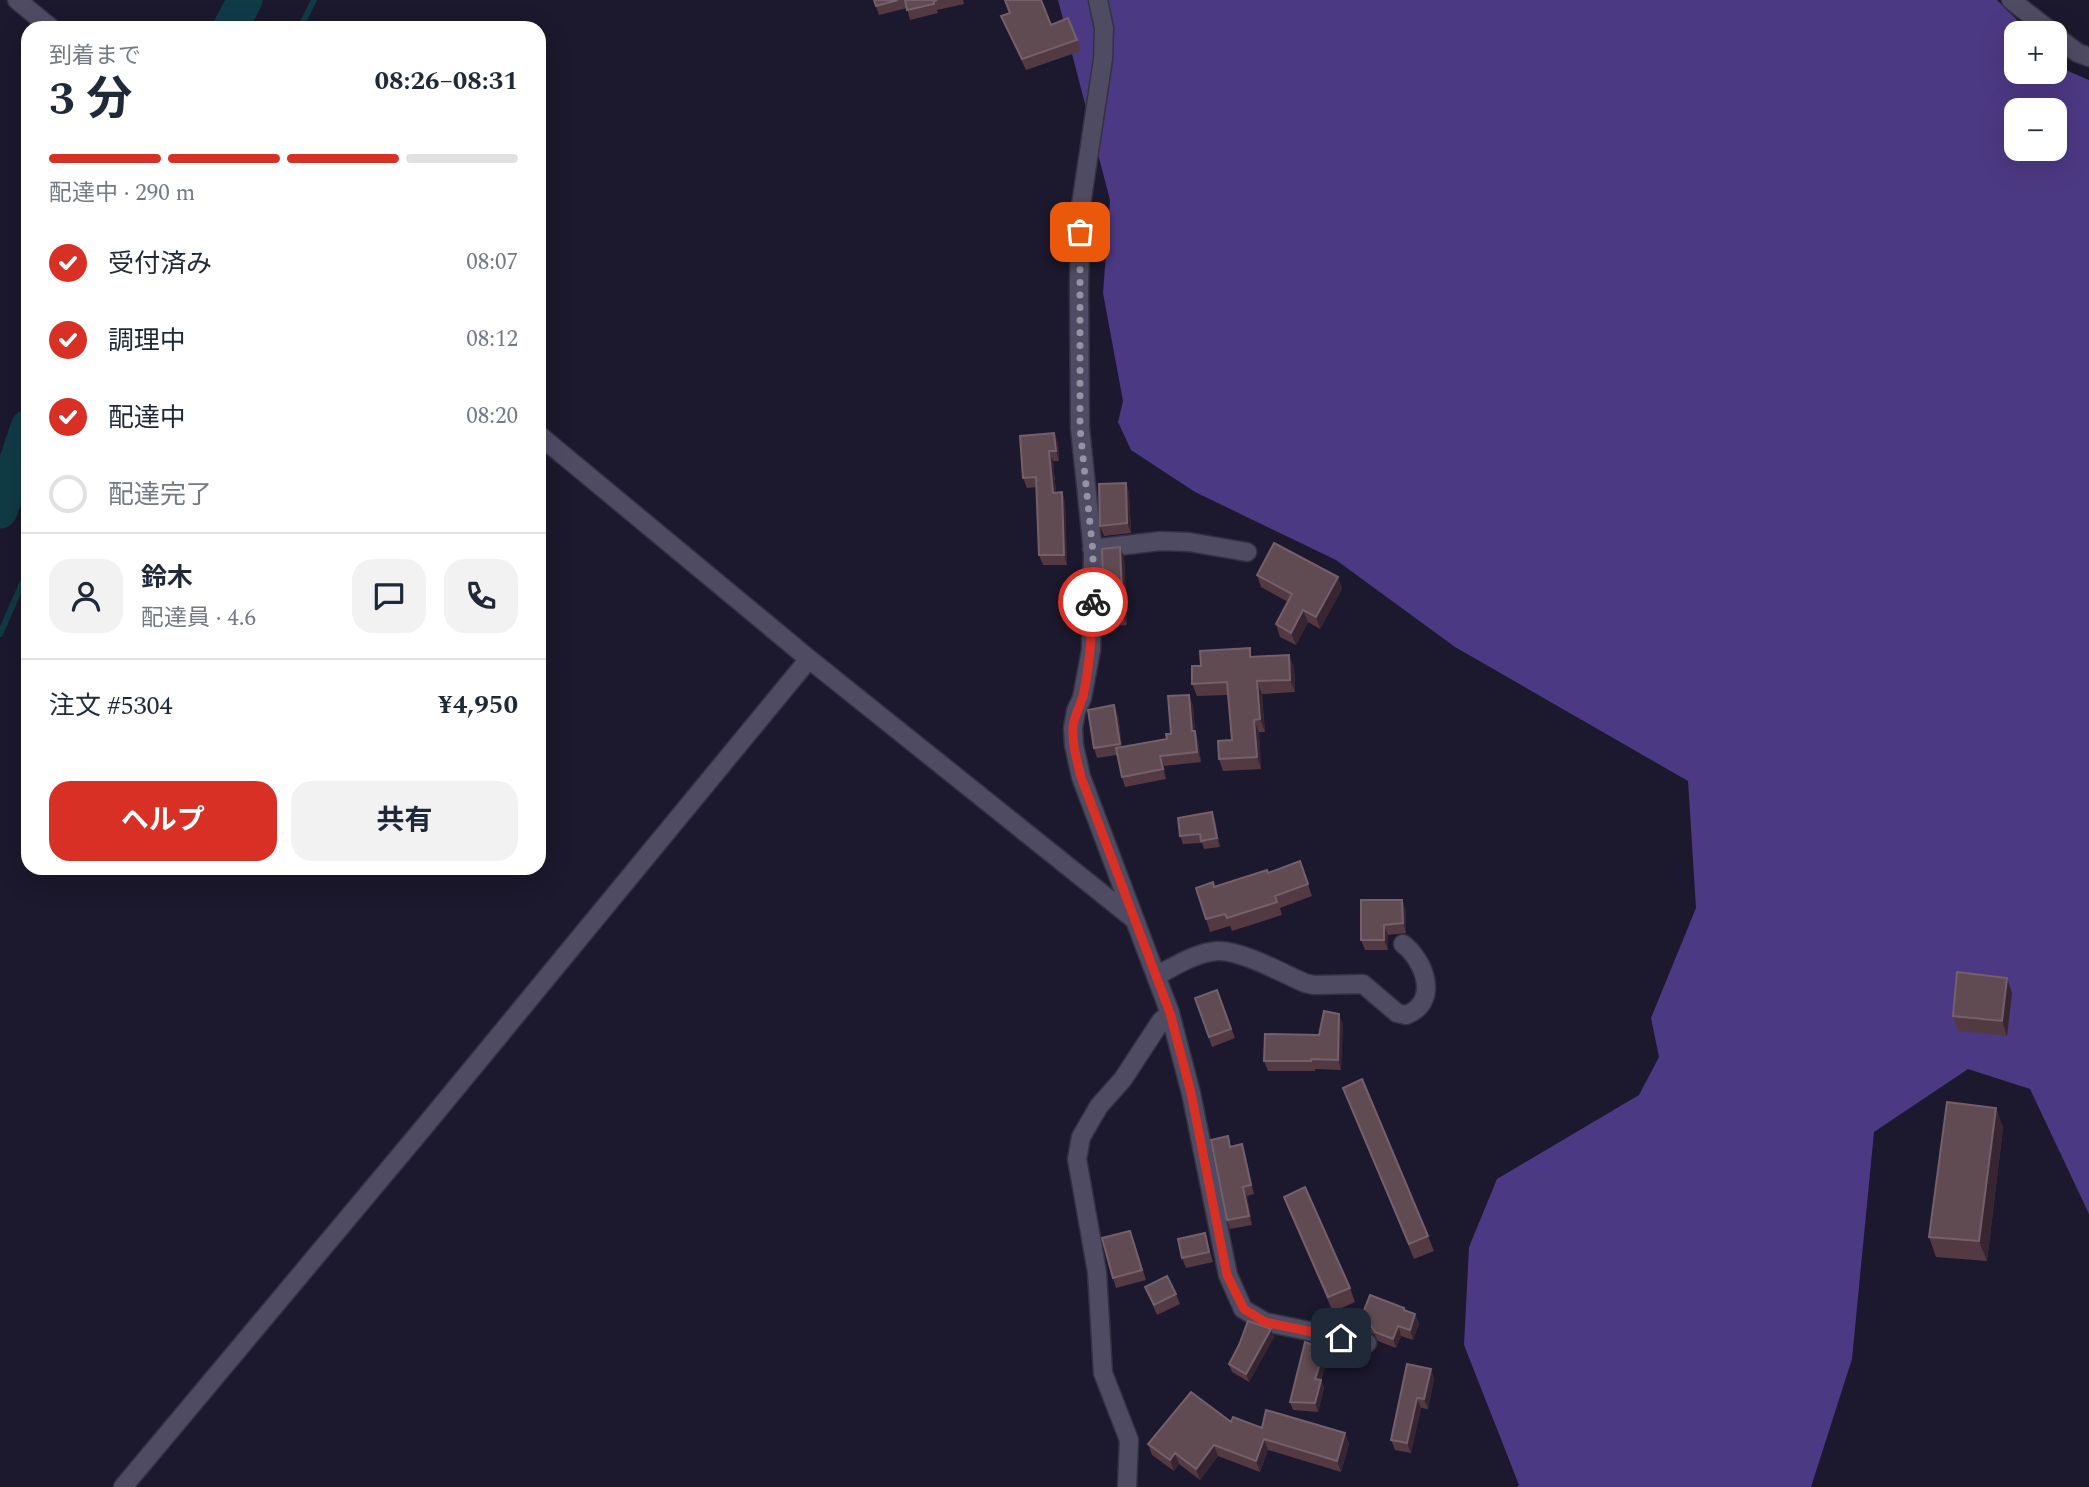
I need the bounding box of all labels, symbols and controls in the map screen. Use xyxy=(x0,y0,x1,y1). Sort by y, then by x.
map controls xyxy=(2004,21,2067,161)
button: + xyxy=(2004,21,2067,84)
text: 到着まで xyxy=(49,39,141,74)
text: 08:26–08:31 xyxy=(374,61,518,101)
text: 3 分 xyxy=(49,65,132,135)
button: − xyxy=(2004,98,2067,161)
text: 配達中 · 290 m xyxy=(49,176,195,211)
pin xyxy=(1050,202,1110,262)
icon: bag xyxy=(1061,213,1099,251)
icon: check xyxy=(49,244,87,282)
text: 受付済み xyxy=(108,244,212,284)
text: 08:07 xyxy=(466,245,518,280)
icon: check xyxy=(49,321,87,359)
text: 調理中 xyxy=(108,321,186,361)
text: 08:12 xyxy=(466,322,518,357)
icon: check xyxy=(49,398,87,436)
text: 配達中 xyxy=(108,398,186,438)
text: 08:20 xyxy=(466,399,518,434)
text: 配達完了 xyxy=(108,475,212,515)
text: 鈴木 xyxy=(141,558,193,598)
button: person xyxy=(49,559,123,633)
button: chat xyxy=(352,559,426,633)
button: phone xyxy=(444,559,518,633)
courier xyxy=(1058,567,1128,637)
icon: bike xyxy=(1074,583,1112,621)
text: 配達員 · 4.6 xyxy=(141,601,256,636)
text: ¥4,950 xyxy=(438,685,518,725)
text: 注文 #5304 xyxy=(49,686,173,726)
button: ヘルプ xyxy=(49,781,277,861)
button: 共有 xyxy=(291,781,518,861)
pin xyxy=(1311,1308,1371,1368)
icon: home xyxy=(1322,1319,1360,1357)

